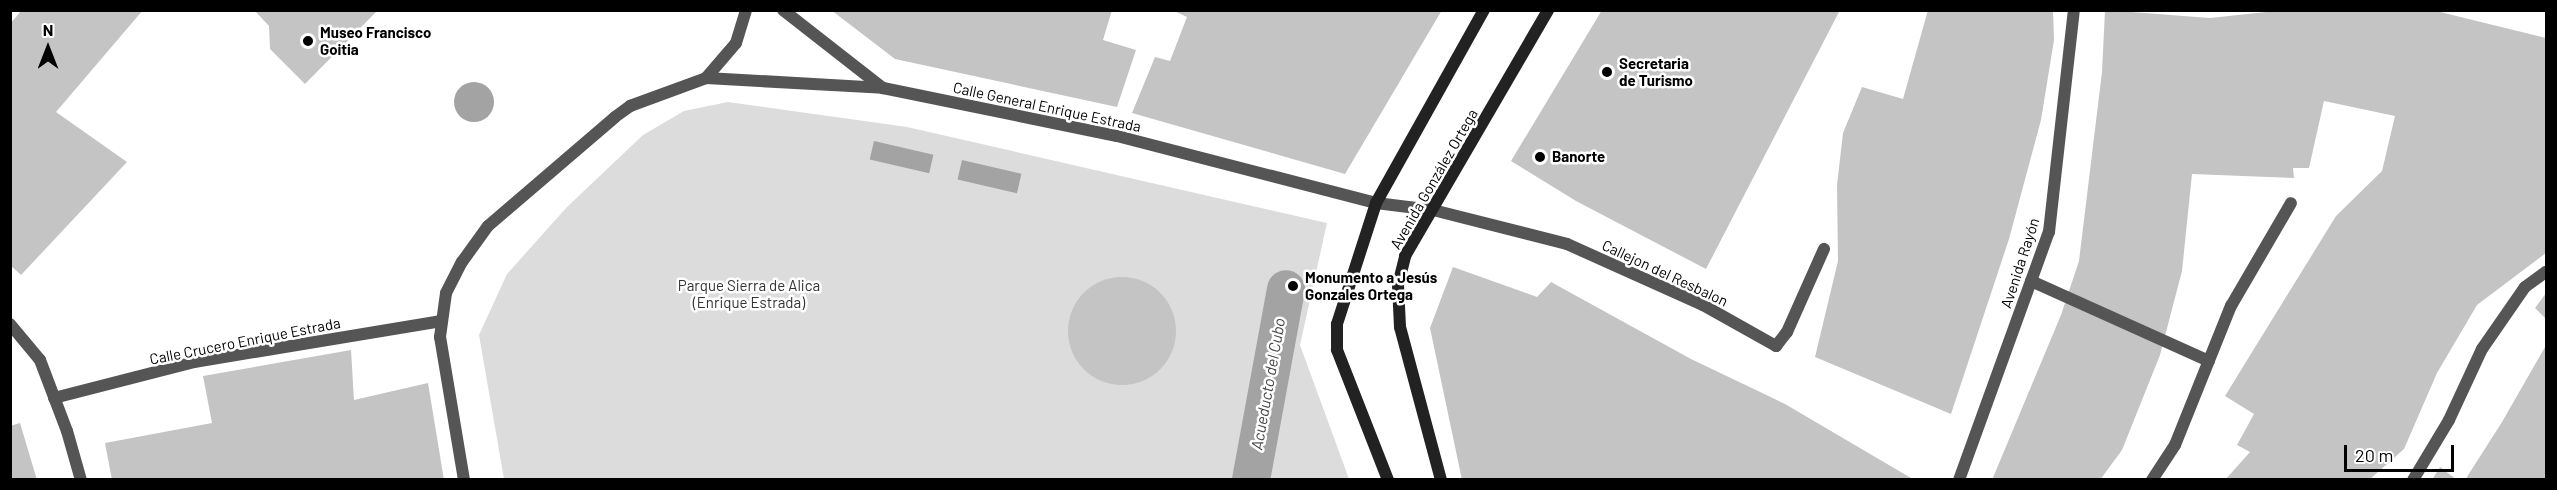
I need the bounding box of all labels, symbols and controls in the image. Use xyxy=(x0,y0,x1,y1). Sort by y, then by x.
north arrow xyxy=(18,18,78,78)
text: N xyxy=(43,20,53,39)
place label: Museo Francisco Goitia xyxy=(320,23,431,58)
marker: Museo Francisco Goitia xyxy=(301,34,315,48)
place label: Secretaria de Turismo xyxy=(1619,54,1693,89)
marker: Secretaria de Turismo xyxy=(1600,65,1614,79)
street label: Calle General Enrique Estrada xyxy=(951,78,1143,136)
street label: Avenida González Ortega xyxy=(1386,106,1482,252)
place label: Banorte xyxy=(1552,148,1605,166)
marker: Banorte xyxy=(1533,150,1547,164)
street label: Avenida Rayón xyxy=(1997,216,2043,310)
street label: Callejon del Resbalon xyxy=(1599,236,1731,310)
place label: Monumento a Jesús Gonzales Ortega xyxy=(1305,268,1437,303)
park label: Parque Sierra de Alica (Enrique Estrada) xyxy=(678,276,820,311)
marker: Monumento a Jesús Gonzales Ortega xyxy=(1286,279,1300,293)
street label: Calle Crucero Enrique Estrada xyxy=(148,314,342,368)
water label: Acueducto del Cubo xyxy=(1247,317,1289,451)
scale bar xyxy=(2347,433,2456,471)
text: 20 m xyxy=(2355,444,2393,466)

